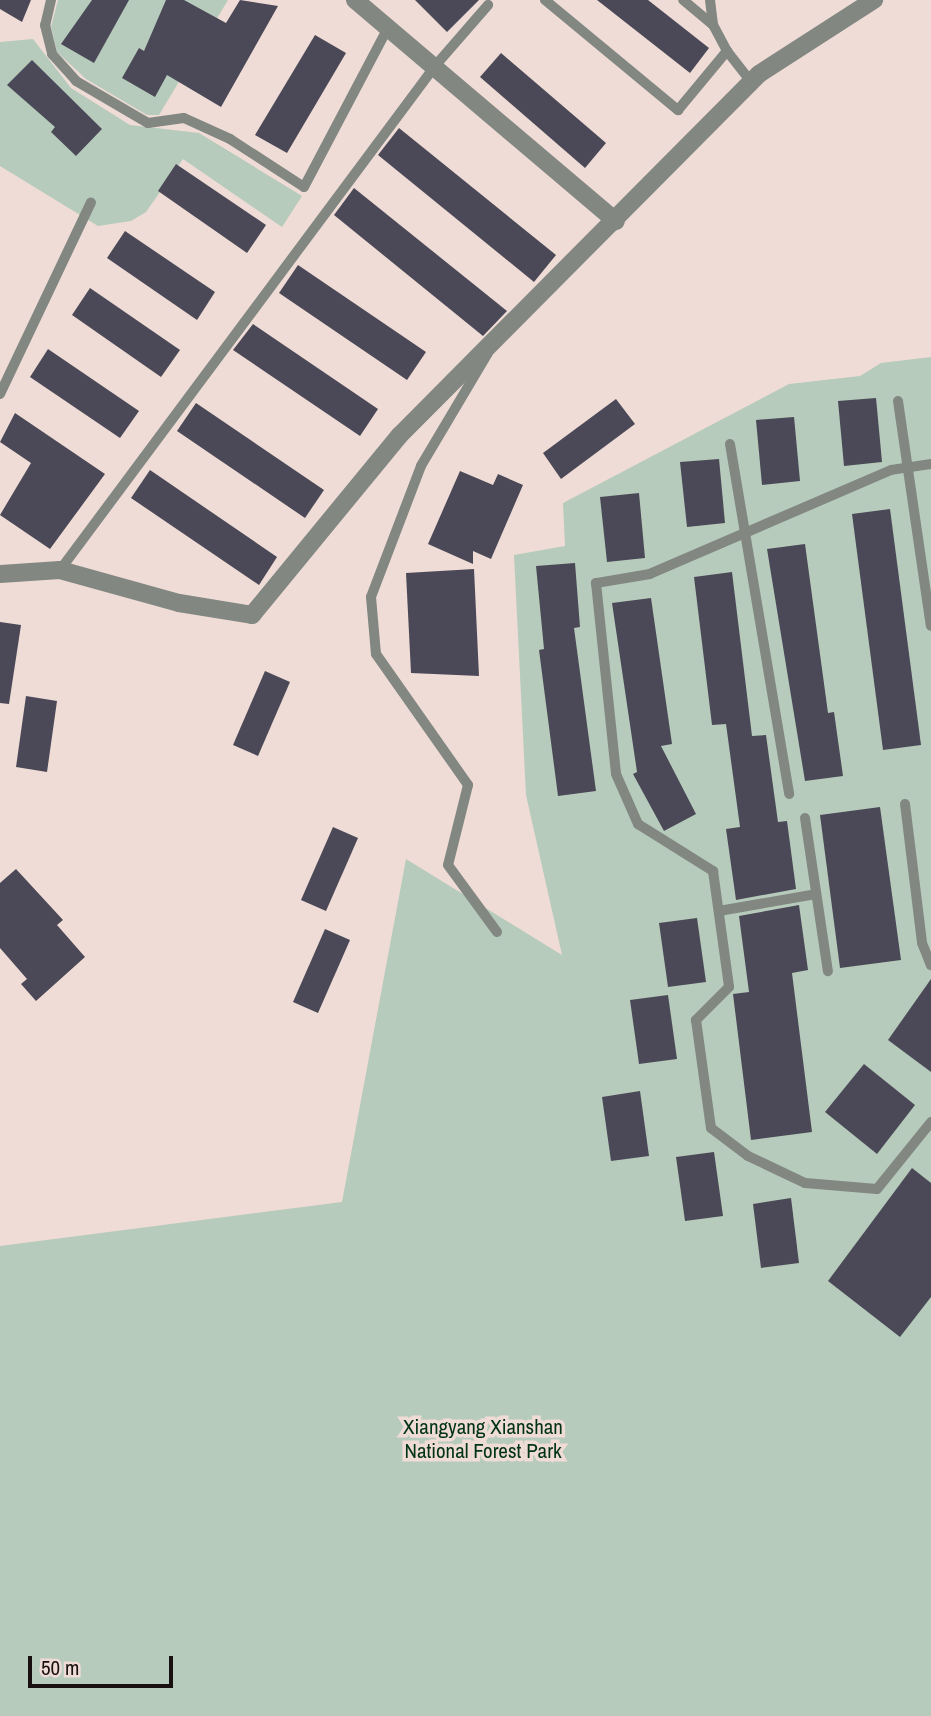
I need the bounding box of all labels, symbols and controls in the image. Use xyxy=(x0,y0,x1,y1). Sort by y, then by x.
park label: Xiangyang Xianshan National Forest Park xyxy=(403,1414,563,1464)
scale bar xyxy=(32,1642,177,1686)
text: 50 m xyxy=(41,1653,79,1682)

